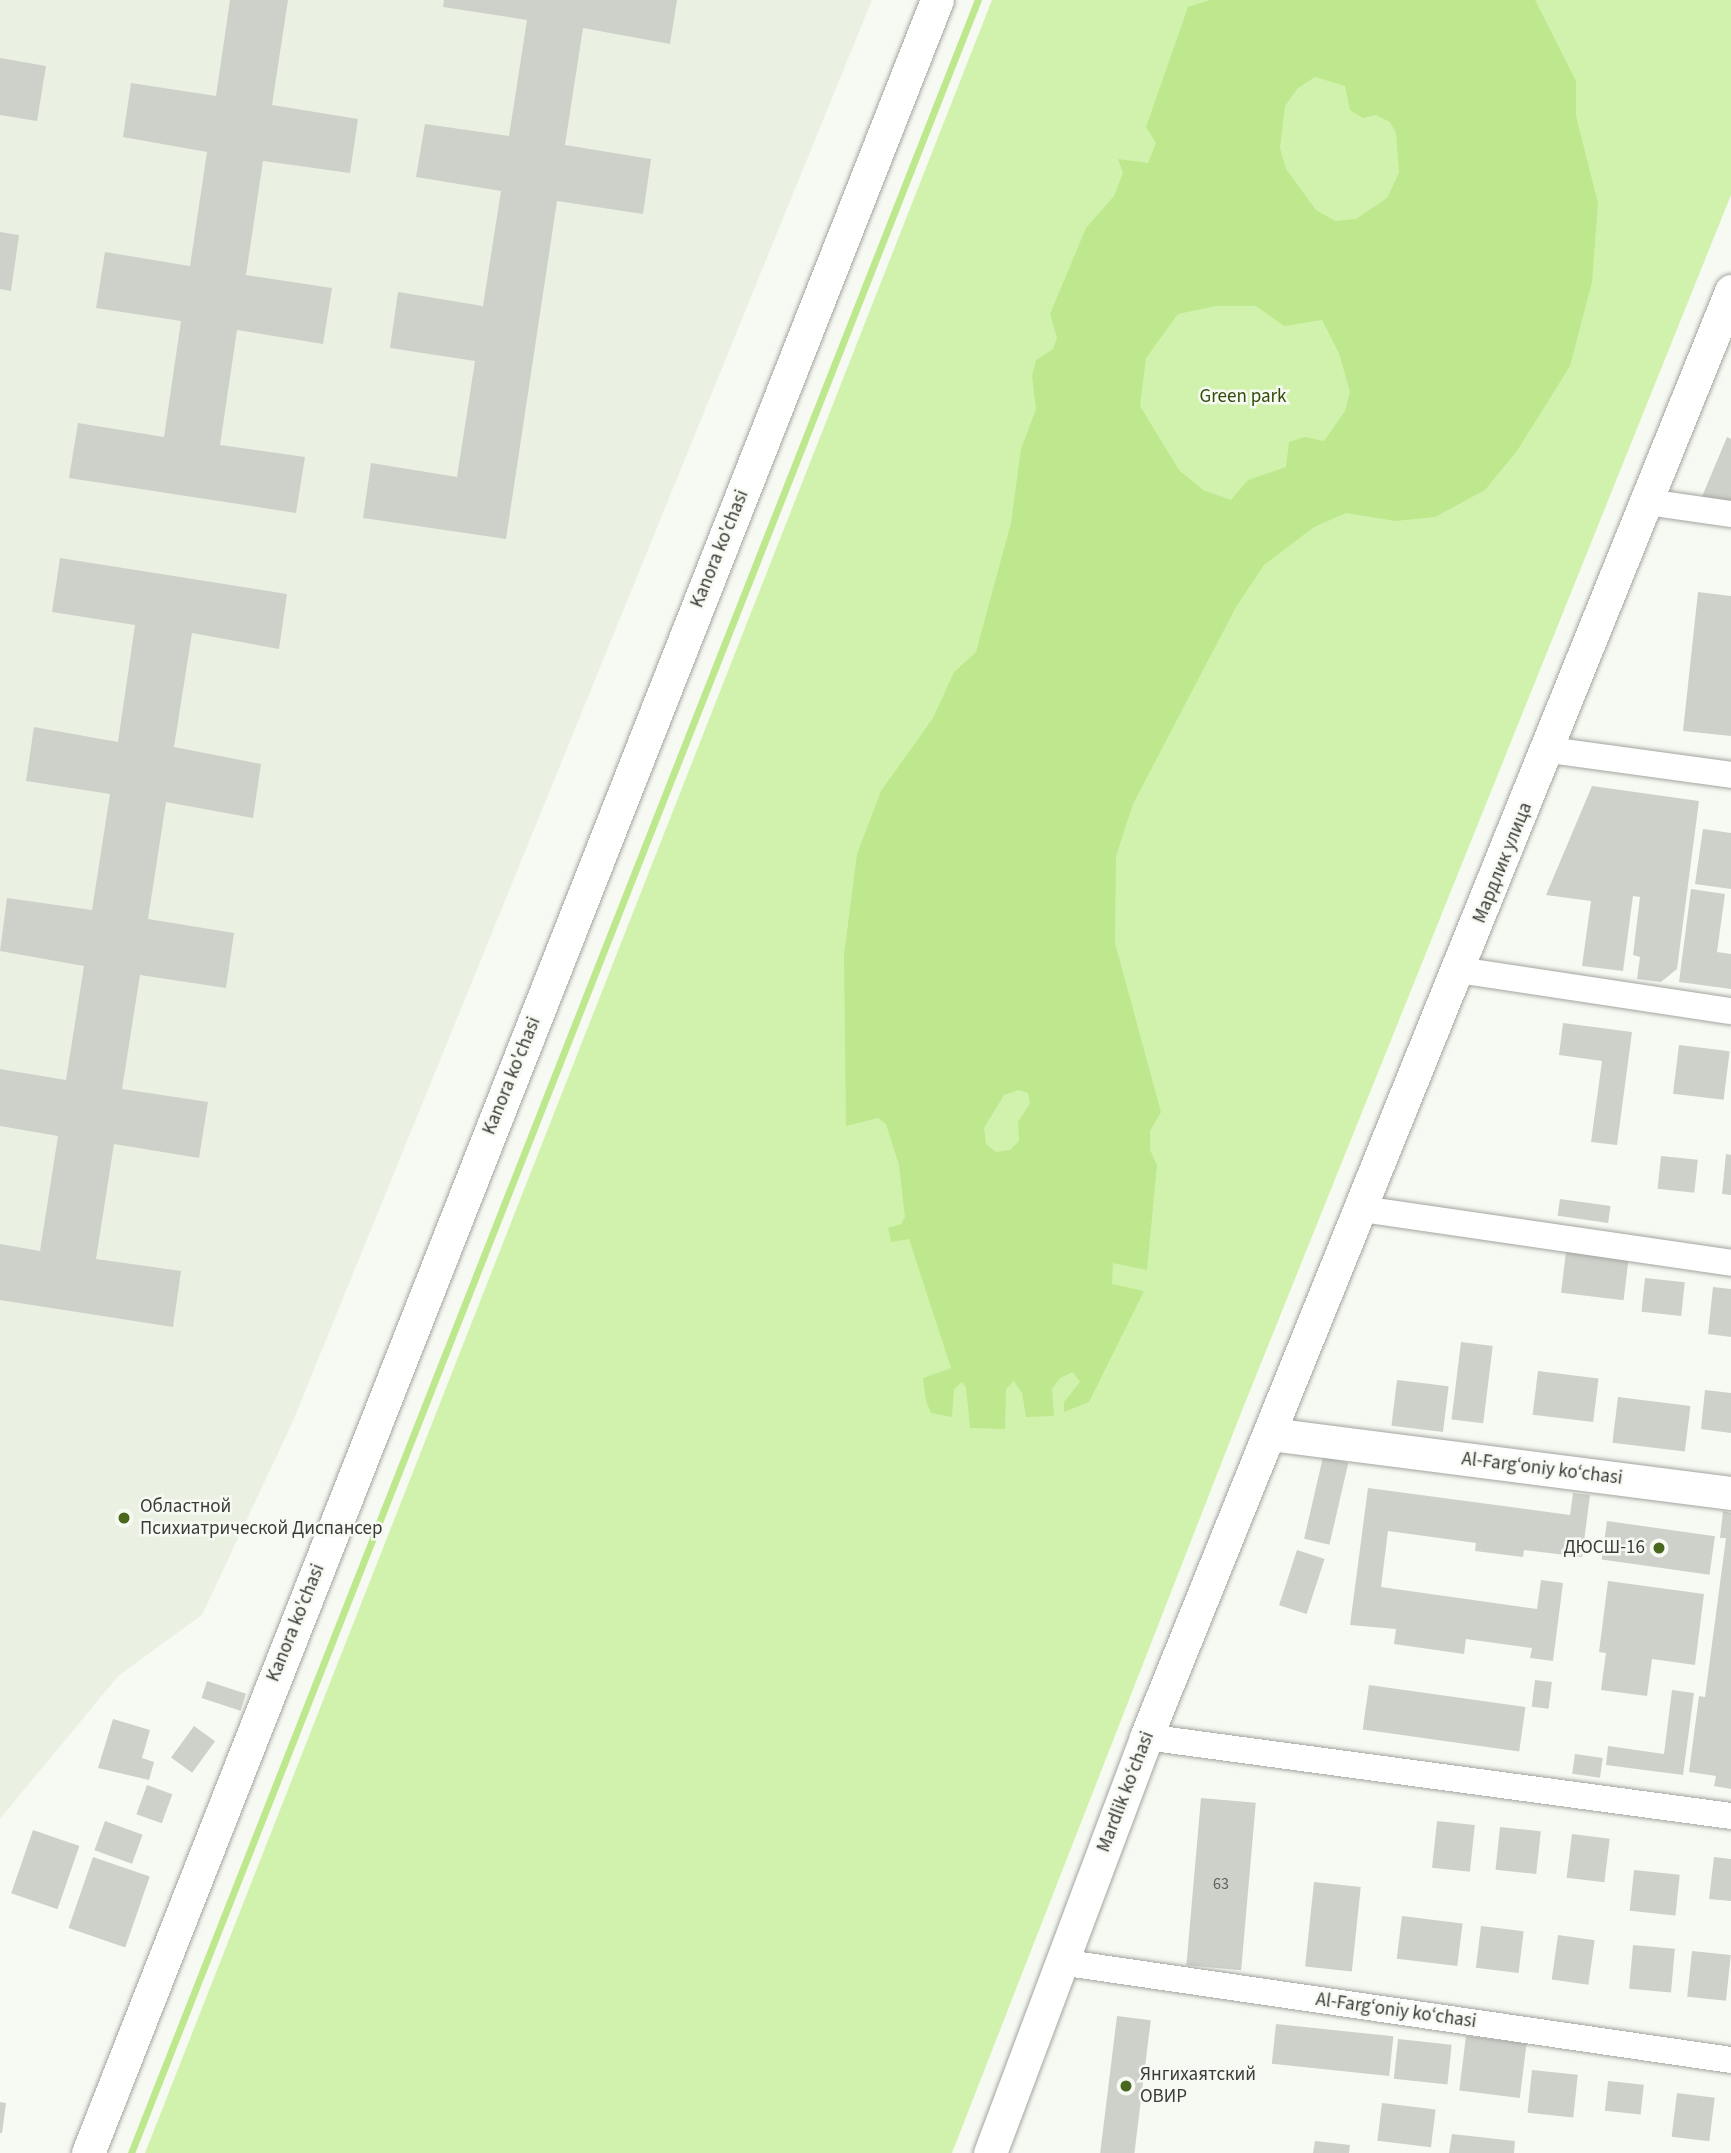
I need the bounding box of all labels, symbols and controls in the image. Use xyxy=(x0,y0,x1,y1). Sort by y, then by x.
park label: Green park xyxy=(1199,386,1287,408)
street label: Kanora ko'chasi xyxy=(686,487,754,611)
street label: Мардлик улица xyxy=(1468,799,1538,927)
street label: Kanora ko'chasi xyxy=(478,1014,546,1138)
street label: Al-Farg‘oniy ko‘chasi xyxy=(1460,1448,1624,1490)
place label: Областной Психиатрической Диспансер xyxy=(140,1496,383,1540)
marker: Областной Психиатрической Диспансер xyxy=(114,1508,134,1528)
place label: ДЮСШ-16 xyxy=(1563,1537,1645,1559)
marker: ДЮСШ-16 xyxy=(1651,1540,1667,1556)
street label: Kanora ko'chasi xyxy=(262,1561,330,1685)
street label: Mardlik ko‘chasi xyxy=(1093,1728,1159,1856)
house number: 63 xyxy=(1213,1874,1229,1894)
street label: Al-Farg‘oniy ko‘chasi xyxy=(1314,1988,1478,2034)
place label: Янгихаятский ОВИР xyxy=(1140,2064,1256,2108)
marker: Янгихаятский ОВИР xyxy=(1118,2078,1134,2094)

